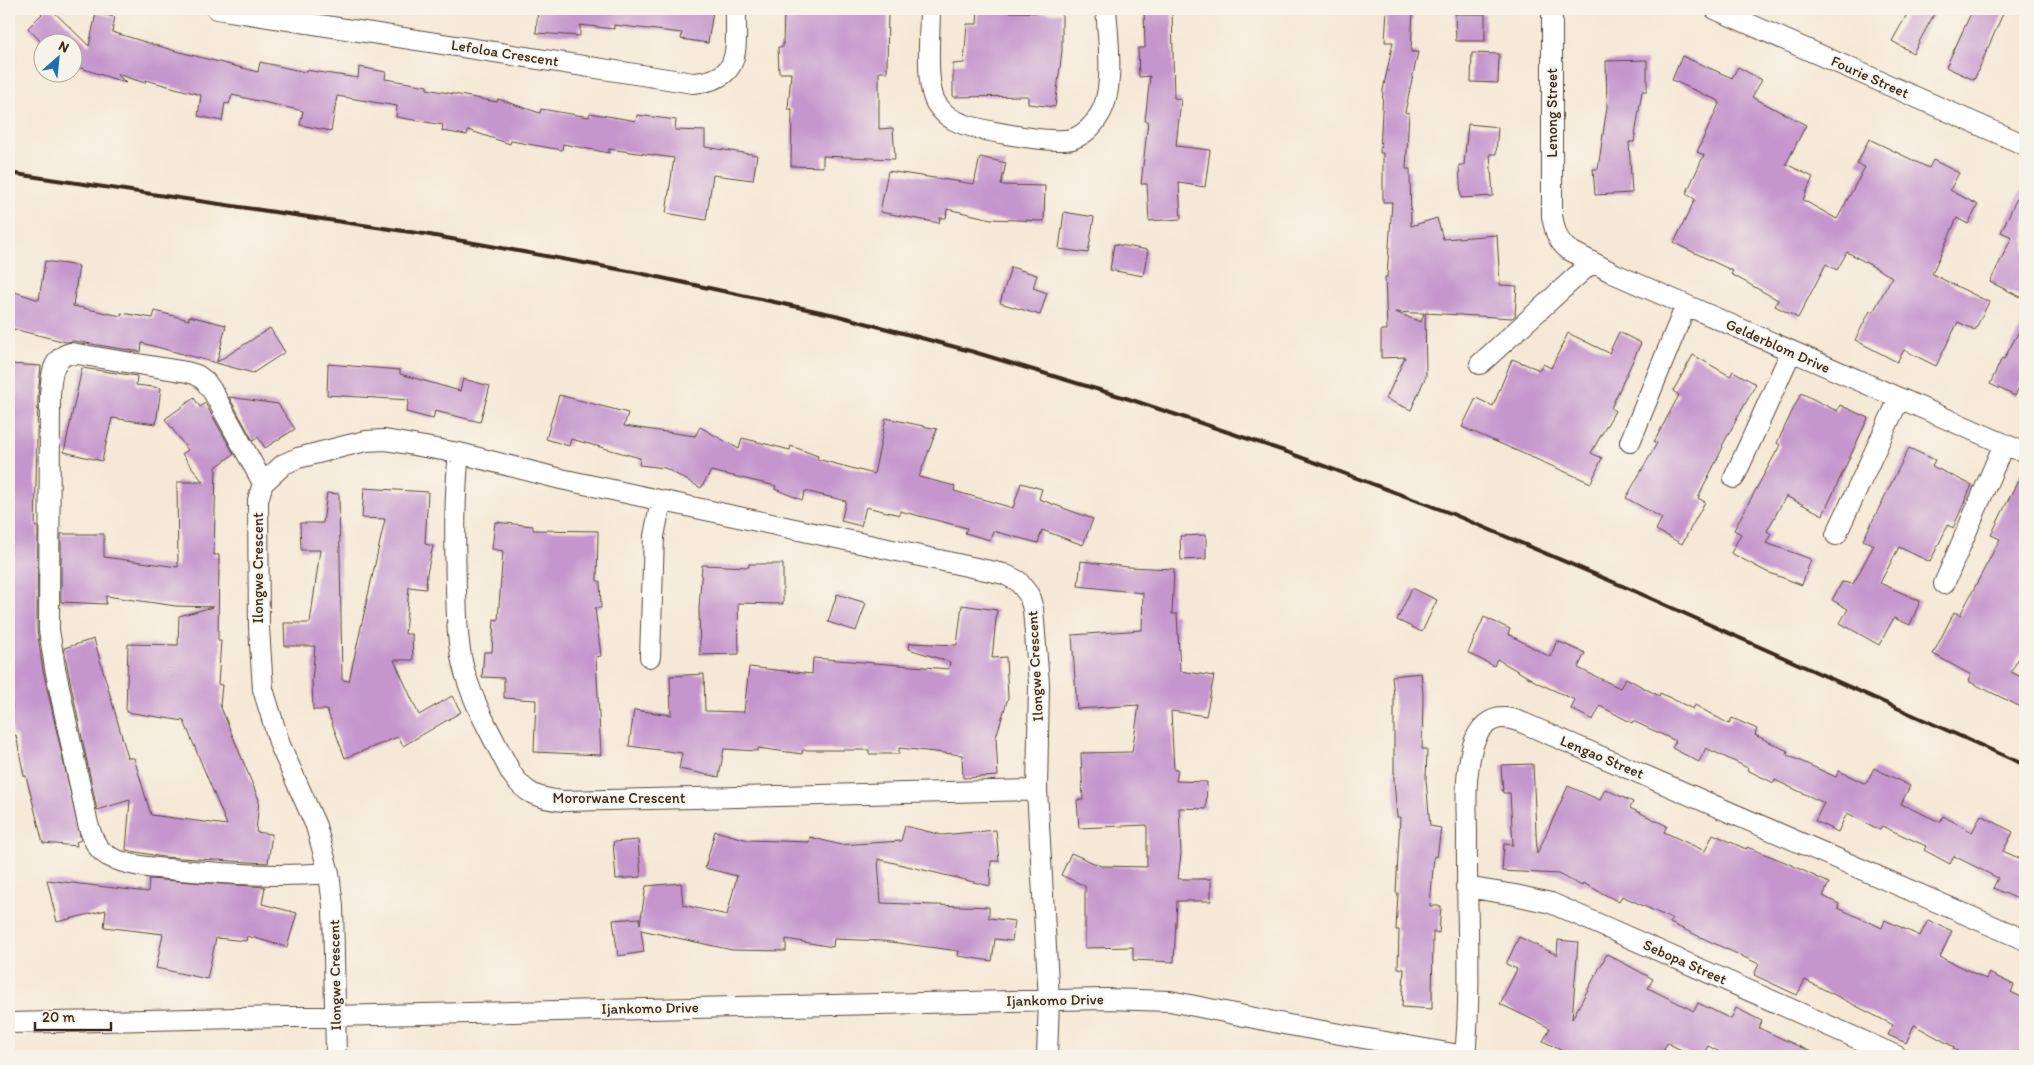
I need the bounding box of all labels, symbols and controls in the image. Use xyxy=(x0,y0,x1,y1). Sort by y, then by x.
north arrow xyxy=(32,32,82,82)
street label: Lefoloa Crescent xyxy=(450,36,560,70)
text: N xyxy=(56,37,72,57)
street label: Fourie Street xyxy=(1828,52,1912,102)
street label: Lenong Street xyxy=(1543,68,1561,158)
street label: Gelderblom Drive xyxy=(1723,315,1833,377)
street label: Ilongwe Crescent xyxy=(249,512,267,624)
street label: Ilongwe Crescent xyxy=(1023,610,1047,722)
street label: Lengao Street xyxy=(1557,731,1647,783)
street label: Mororwane Crescent xyxy=(553,789,686,807)
street label: Ilongwe Crescent xyxy=(325,919,345,1031)
street label: Sebopa Street xyxy=(1640,936,1730,989)
street label: Ijankomo Drive xyxy=(1006,990,1104,1010)
street label: Ijankomo Drive xyxy=(601,998,699,1018)
scale bar xyxy=(35,1000,111,1032)
text: 20 m xyxy=(42,1008,76,1026)

